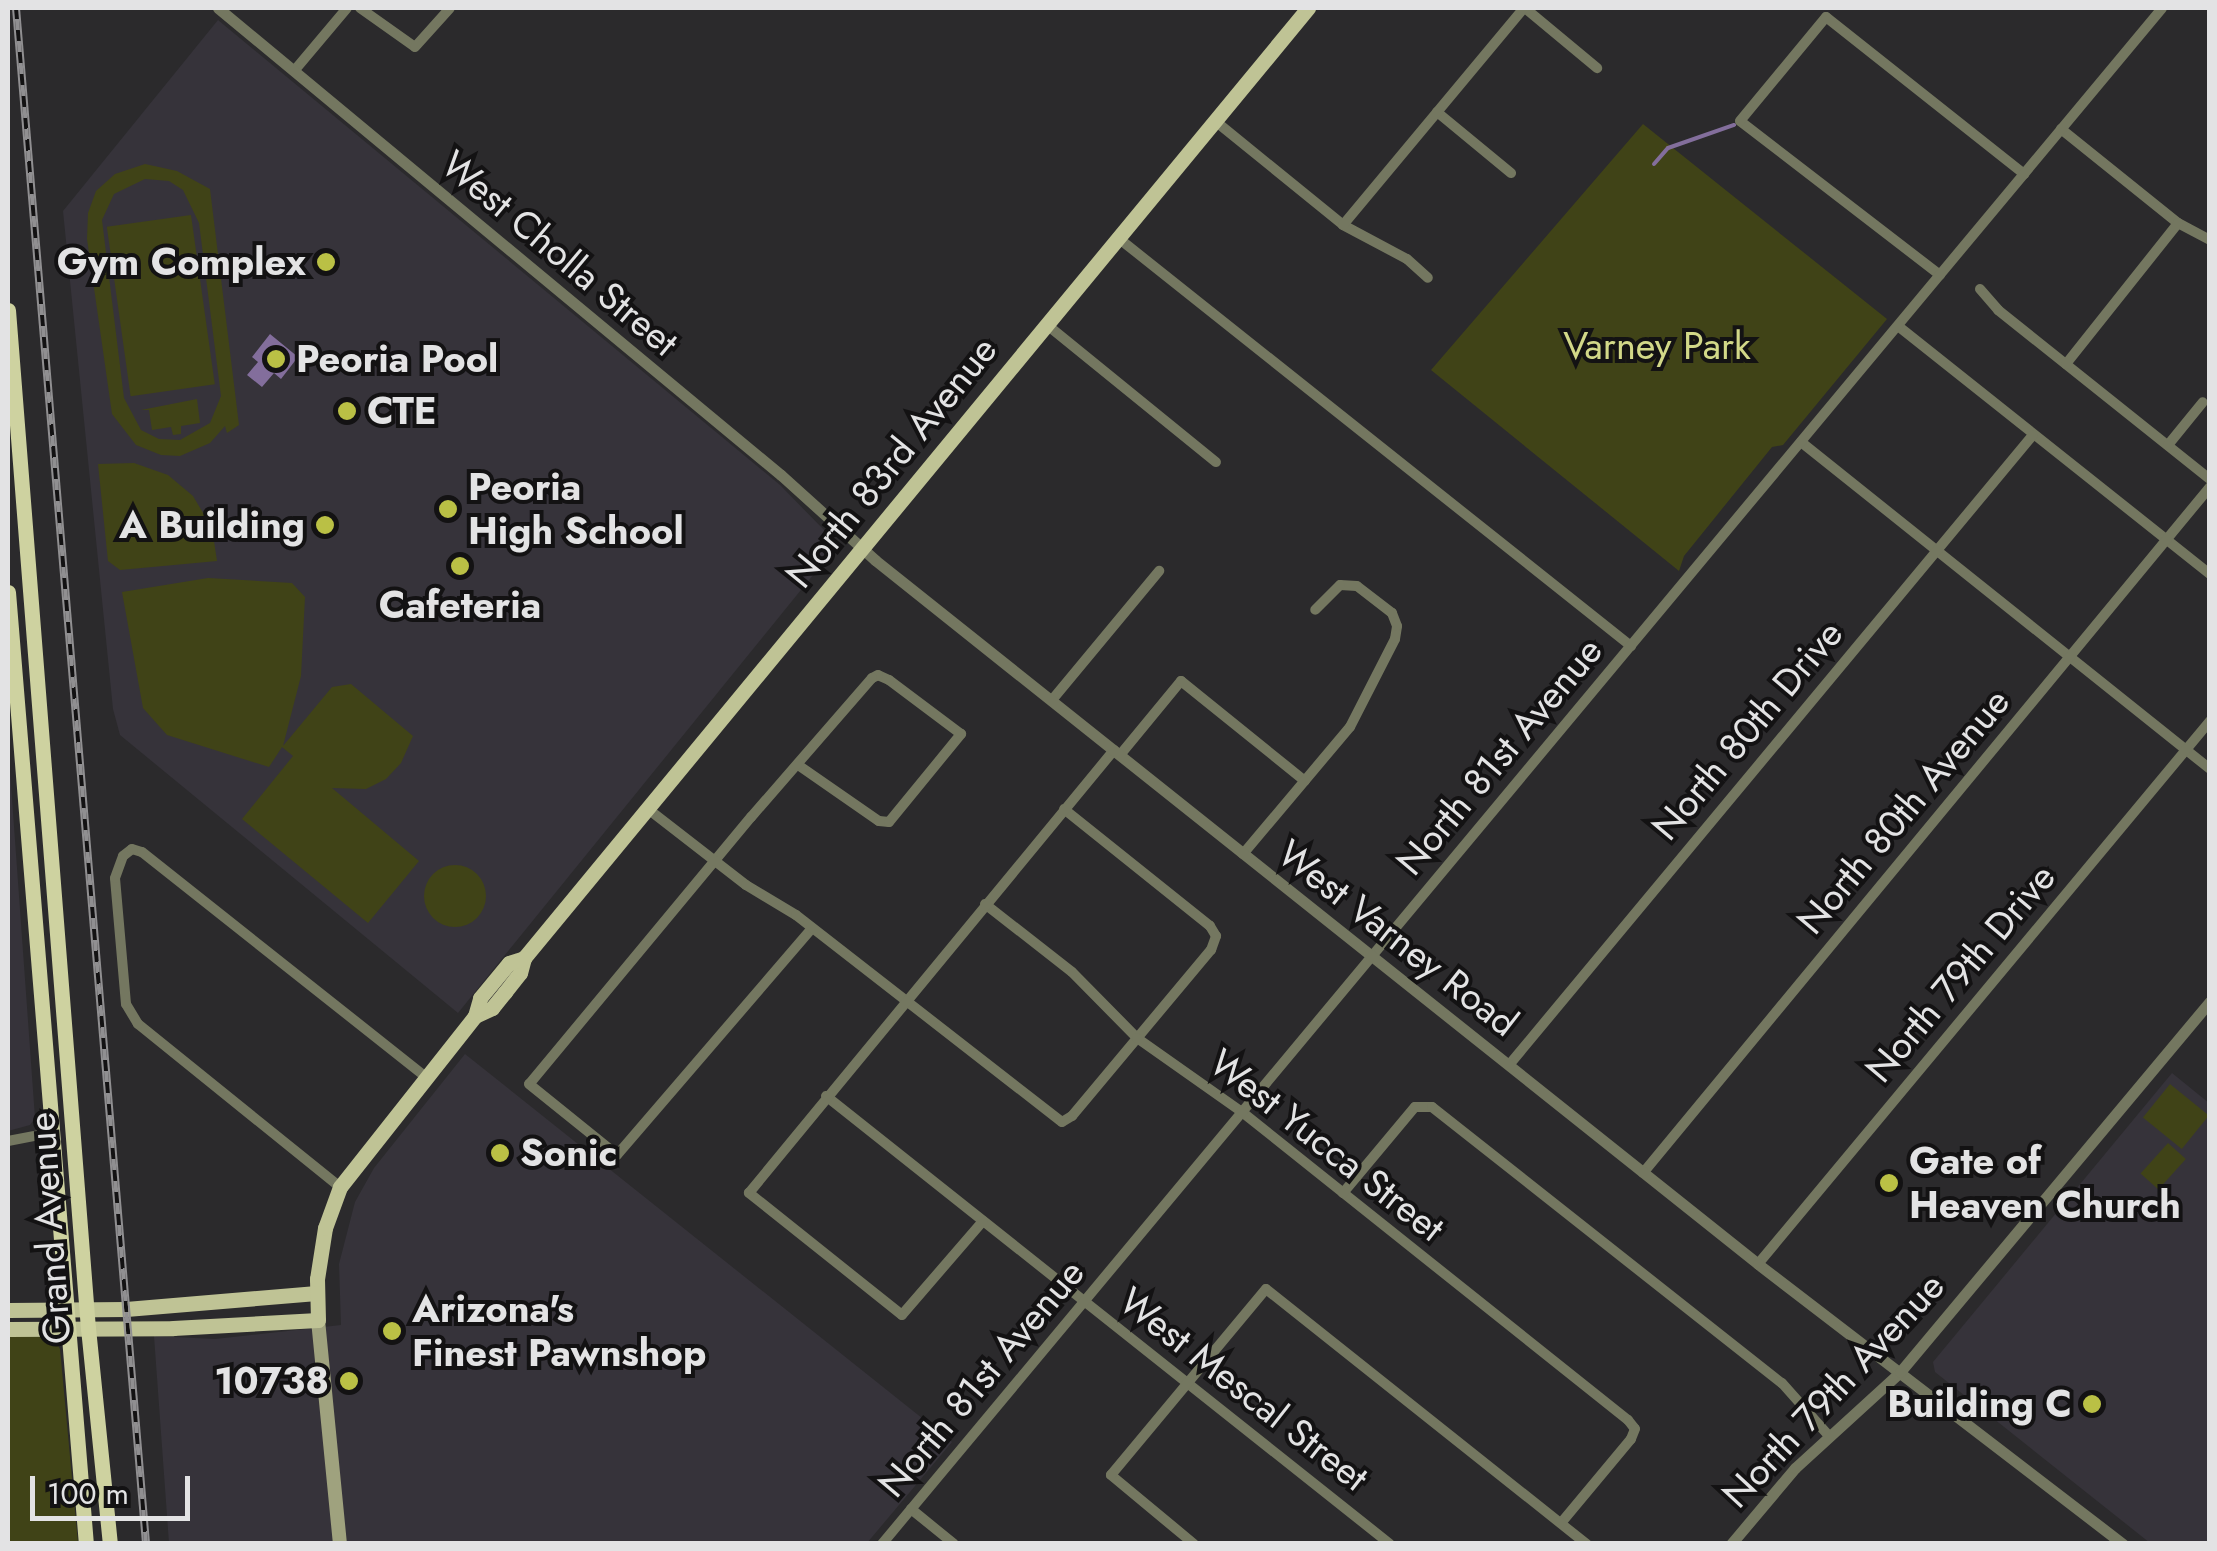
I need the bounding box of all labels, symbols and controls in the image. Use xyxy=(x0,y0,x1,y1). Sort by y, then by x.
street label: West Cholla Street xyxy=(433,141,687,365)
place label: Gym Complex xyxy=(57,239,306,285)
marker: Gym Complex xyxy=(315,251,337,273)
park label: Varney Park xyxy=(1563,323,1751,369)
street label: North 83rd Avenue xyxy=(776,327,1006,597)
place label: Peoria Pool xyxy=(296,336,498,382)
marker: Peoria Pool xyxy=(265,348,287,370)
place label: CTE xyxy=(367,388,437,434)
marker: CTE xyxy=(336,400,358,422)
place label: Peoria High School xyxy=(468,464,684,554)
marker: Peoria High School xyxy=(437,498,459,520)
place label: A Building xyxy=(119,502,305,548)
marker: A Building xyxy=(314,514,336,536)
marker: Cafeteria xyxy=(449,555,471,577)
place label: Cafeteria xyxy=(379,582,541,628)
street label: North 80th Drive xyxy=(1642,611,1852,849)
street label: North 81st Avenue xyxy=(1386,628,1612,884)
street label: North 80th Avenue xyxy=(1787,679,2019,943)
street label: West Varney Road xyxy=(1269,830,1527,1046)
street label: North 79th Drive xyxy=(1856,855,2064,1091)
street label: West Yucca Street xyxy=(1201,1039,1453,1251)
street label: Grand Avenue xyxy=(18,1111,80,1345)
place label: Sonic xyxy=(520,1130,617,1176)
place label: Gate of Heaven Church xyxy=(1909,1138,2181,1228)
marker: Sonic xyxy=(489,1142,511,1164)
marker: Gate of Heaven Church xyxy=(1878,1172,1900,1194)
street label: North 81st Avenue xyxy=(868,1250,1094,1506)
street label: North 79th Avenue xyxy=(1713,1263,1953,1517)
street label: West Mescal Street xyxy=(1111,1278,1377,1500)
place label: Arizona's Finest Pawnshop xyxy=(412,1286,706,1376)
marker: Arizona's Finest Pawnshop xyxy=(381,1320,403,1342)
place label: 10738 xyxy=(214,1358,329,1404)
marker: 10738 xyxy=(338,1370,360,1392)
place label: Building C xyxy=(1887,1381,2072,1427)
marker: Building C xyxy=(2081,1393,2103,1415)
scale bar xyxy=(35,1456,195,1518)
text: 100 m xyxy=(47,1472,129,1515)

